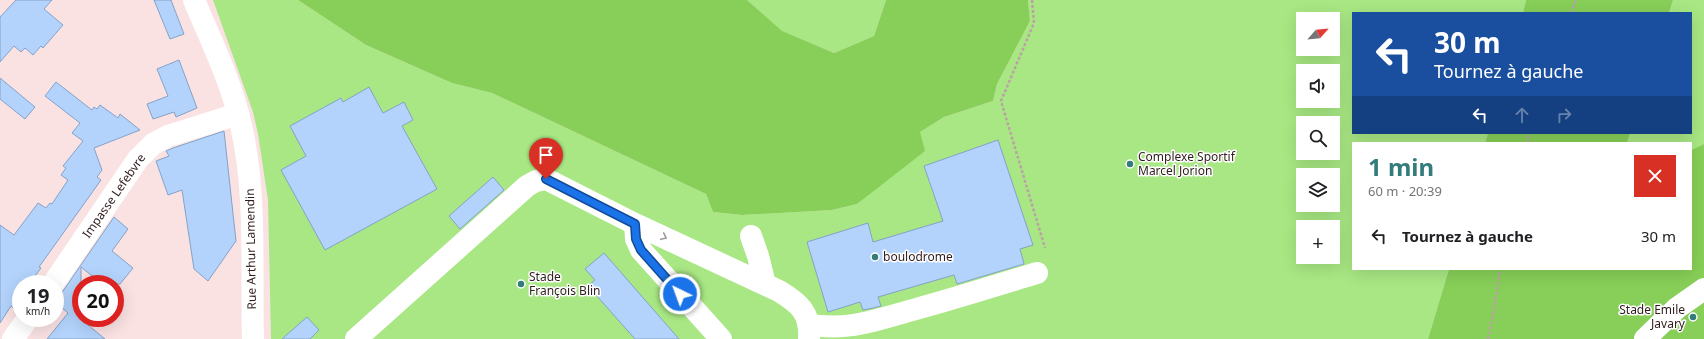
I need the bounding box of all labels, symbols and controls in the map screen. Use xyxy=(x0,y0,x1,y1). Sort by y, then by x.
north arrow xyxy=(1296,12,1340,56)
map controls xyxy=(1296,12,1340,264)
text: 30 m xyxy=(1434,23,1501,61)
icon: left xyxy=(1368,28,1420,80)
text: Tournez à gauche xyxy=(1434,59,1583,83)
button: sound xyxy=(1296,64,1340,108)
icon: left xyxy=(1469,104,1491,126)
icon: ahead xyxy=(1511,104,1533,126)
icon: right xyxy=(1553,104,1575,126)
button: search xyxy=(1296,116,1340,160)
pin xyxy=(529,138,563,179)
icon: arrive xyxy=(535,144,557,166)
place label: Complexe Sportif Marcel Jorion xyxy=(1138,148,1236,179)
street label: Impasse Lefebvre xyxy=(78,150,149,241)
text: 1 min xyxy=(1368,150,1434,183)
button: close xyxy=(1634,155,1676,197)
marker: Complexe Sportif Marcel Jorion xyxy=(1125,159,1135,169)
button: layers xyxy=(1296,168,1340,212)
text: 60 m · 20:39 xyxy=(1368,182,1442,200)
street label: Rue Arthur Lamendin xyxy=(241,188,260,310)
button: + xyxy=(1296,220,1340,264)
icon: left xyxy=(1368,225,1390,247)
text: Tournez à gauche xyxy=(1402,226,1533,246)
text: 30 m xyxy=(1641,226,1676,246)
one-way arrow xyxy=(660,232,668,240)
place label: boulodrome xyxy=(883,248,953,265)
marker: boulodrome xyxy=(870,252,880,262)
place label: Stade François Blin xyxy=(529,268,601,299)
position arrow xyxy=(659,273,701,315)
speed limit sign: 20 xyxy=(72,275,124,327)
marker: Stade François Blin xyxy=(516,279,526,289)
text: 19 xyxy=(27,282,49,309)
place label: Stade Emile Javary xyxy=(1619,301,1686,332)
text: km/h xyxy=(26,304,50,318)
marker: Stade Emile Javary xyxy=(1688,312,1698,322)

